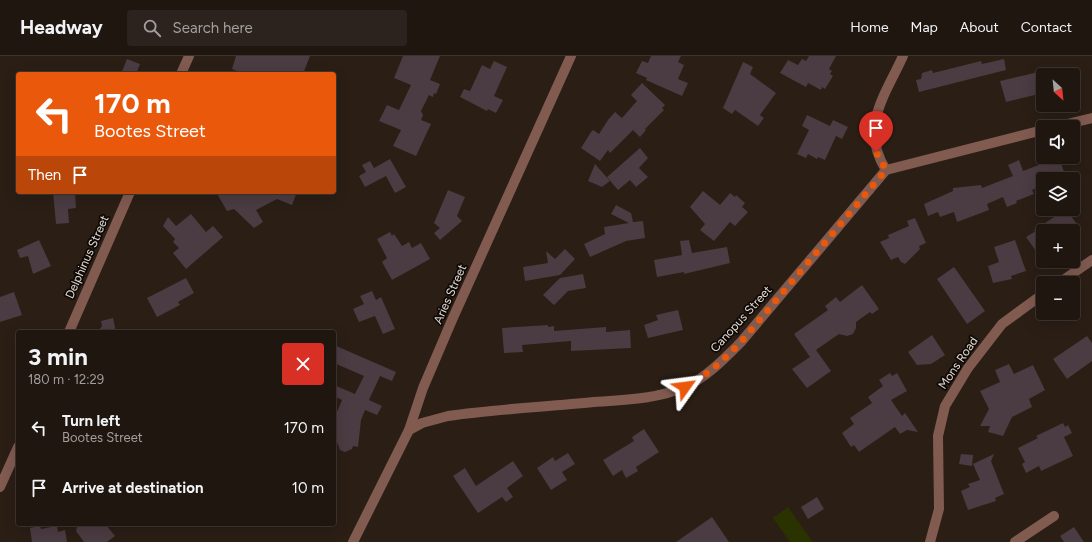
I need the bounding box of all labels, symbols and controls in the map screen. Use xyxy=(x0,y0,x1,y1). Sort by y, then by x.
search box xyxy=(127,10,407,46)
text: Headway xyxy=(20,16,103,39)
icon: search xyxy=(141,17,163,39)
text: Search here xyxy=(173,19,253,37)
text: Home xyxy=(850,19,889,36)
text: Map xyxy=(911,19,938,36)
text: About xyxy=(960,19,999,36)
text: Contact xyxy=(1021,19,1072,36)
north arrow xyxy=(1036,68,1080,112)
map controls xyxy=(1036,68,1080,320)
text: 170 m xyxy=(94,86,171,120)
icon: left xyxy=(28,88,80,140)
pin xyxy=(859,111,893,152)
icon: arrive xyxy=(865,117,887,139)
text: Bootes Street xyxy=(94,120,206,142)
button: sound xyxy=(1036,120,1080,164)
icon: arrive xyxy=(69,164,91,186)
text: Then xyxy=(28,166,61,184)
button: layers xyxy=(1036,172,1080,216)
street label: Delphinus Street xyxy=(62,213,112,301)
button: + xyxy=(1036,224,1080,268)
street label: Aries Street xyxy=(431,262,470,326)
button: − xyxy=(1036,276,1080,320)
street label: Canopus Street xyxy=(708,283,775,355)
street label: Mons Road xyxy=(935,334,981,392)
text: 3 min xyxy=(28,342,88,371)
button: close xyxy=(282,343,324,385)
position arrow xyxy=(664,366,706,408)
text: 180 m · 12:29 xyxy=(28,372,104,387)
text: Turn left xyxy=(62,412,120,430)
icon: left xyxy=(28,417,50,439)
text: 170 m xyxy=(284,419,324,437)
text: Bootes Street xyxy=(62,430,143,445)
icon: arrive xyxy=(28,477,50,499)
text: Arrive at destination xyxy=(62,479,203,497)
text: 10 m xyxy=(292,479,324,497)

